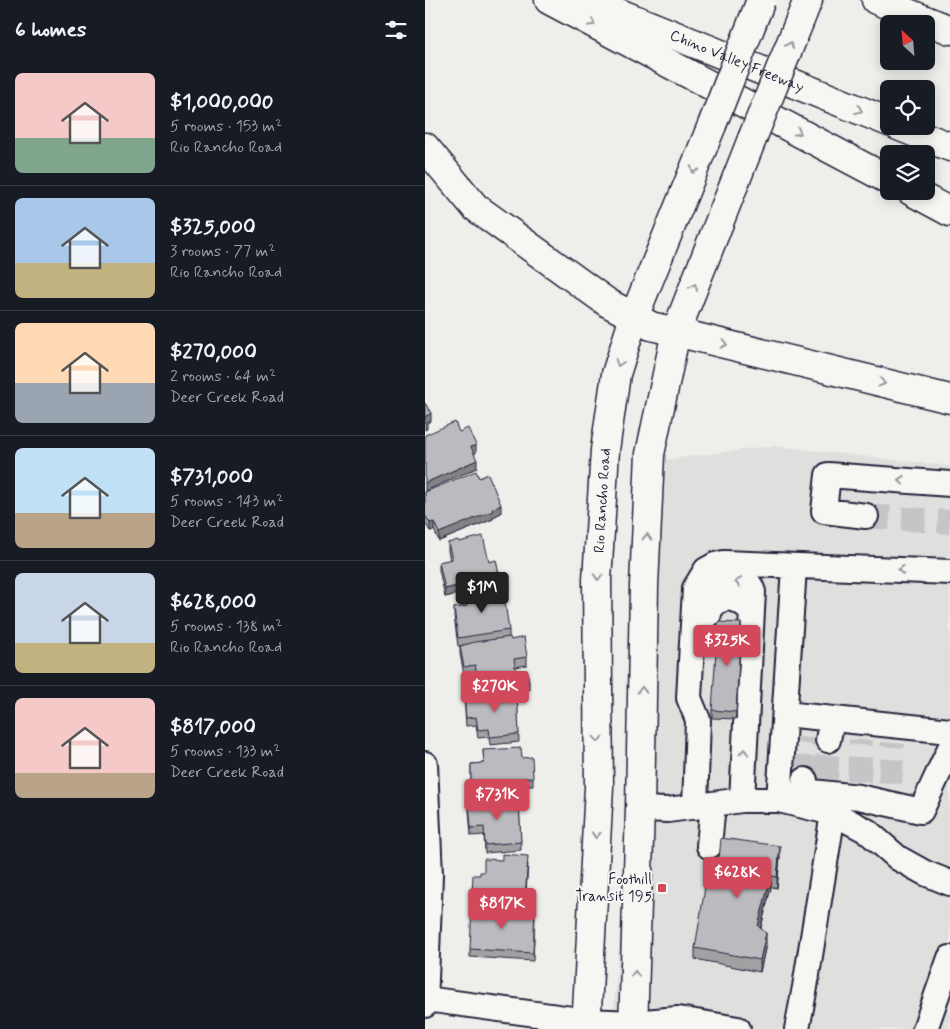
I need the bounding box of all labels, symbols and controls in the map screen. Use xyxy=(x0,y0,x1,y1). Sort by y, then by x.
north arrow xyxy=(880,15,935,70)
map controls xyxy=(880,15,935,200)
text: 6 homes xyxy=(15,16,86,44)
icon: filters xyxy=(382,16,410,44)
one-way arrow xyxy=(587,17,596,27)
street label: Chino Valley Freeway xyxy=(667,26,807,98)
one-way arrow xyxy=(783,41,794,50)
button: locate xyxy=(880,80,935,135)
text: $1,000,000 xyxy=(170,88,274,116)
icon: home xyxy=(55,93,115,153)
one-way arrow xyxy=(854,104,863,115)
text: 5 rooms · 153 m² xyxy=(170,116,282,137)
one-way arrow xyxy=(792,125,801,135)
text: Rio Rancho Road xyxy=(170,137,282,158)
button: layers xyxy=(880,145,935,200)
one-way arrow xyxy=(690,165,700,174)
text: $325,000 xyxy=(170,213,256,241)
icon: home xyxy=(55,218,115,278)
text: 3 rooms · 77 m² xyxy=(170,241,275,262)
text: Rio Rancho Road xyxy=(170,262,282,283)
one-way arrow xyxy=(688,283,698,292)
text: $270,000 xyxy=(170,338,257,366)
one-way arrow xyxy=(719,338,728,349)
icon: home xyxy=(55,343,115,403)
one-way arrow xyxy=(614,359,624,367)
text: 2 rooms · 64 m² xyxy=(170,366,276,387)
one-way arrow xyxy=(877,377,886,388)
text: Deer Creek Road xyxy=(170,387,284,408)
street label: Rio Rancho Road xyxy=(590,448,616,554)
text: $731,000 xyxy=(170,463,253,491)
icon: home xyxy=(55,468,115,528)
one-way arrow xyxy=(897,475,905,486)
text: 5 rooms · 143 m² xyxy=(170,491,283,512)
text: Deer Creek Road xyxy=(170,512,284,533)
one-way arrow xyxy=(641,533,652,541)
one-way arrow xyxy=(897,565,905,575)
pin: $1M xyxy=(458,572,506,614)
one-way arrow xyxy=(592,573,603,581)
text: $1M xyxy=(467,577,497,598)
one-way arrow xyxy=(734,577,743,587)
text: $628,000 xyxy=(170,588,256,616)
icon: home xyxy=(55,593,115,653)
text: 5 rooms · 138 m² xyxy=(170,616,282,637)
pin: $325K xyxy=(692,624,762,667)
text: $325K xyxy=(704,630,750,651)
text: Rio Rancho Road xyxy=(170,637,282,658)
pin: $270K xyxy=(460,670,530,713)
text: $270K xyxy=(472,676,518,697)
one-way arrow xyxy=(637,686,647,694)
text: $817,000 xyxy=(170,713,256,741)
icon: home xyxy=(55,718,115,778)
one-way arrow xyxy=(593,736,603,744)
text: 5 rooms · 133 m² xyxy=(170,741,280,762)
one-way arrow xyxy=(738,747,749,755)
text: Deer Creek Road xyxy=(170,762,284,783)
pin: $731K xyxy=(462,778,532,821)
text: $731K xyxy=(475,784,519,805)
one-way arrow xyxy=(591,832,602,840)
pin: $628K xyxy=(702,856,772,899)
text: $628K xyxy=(714,862,760,883)
place label: Foothill Transit 195 xyxy=(575,870,652,907)
marker: Foothill Transit 195 xyxy=(656,882,668,894)
pin: $817K xyxy=(467,888,537,930)
text: $817K xyxy=(479,893,525,914)
one-way arrow xyxy=(629,970,640,978)

